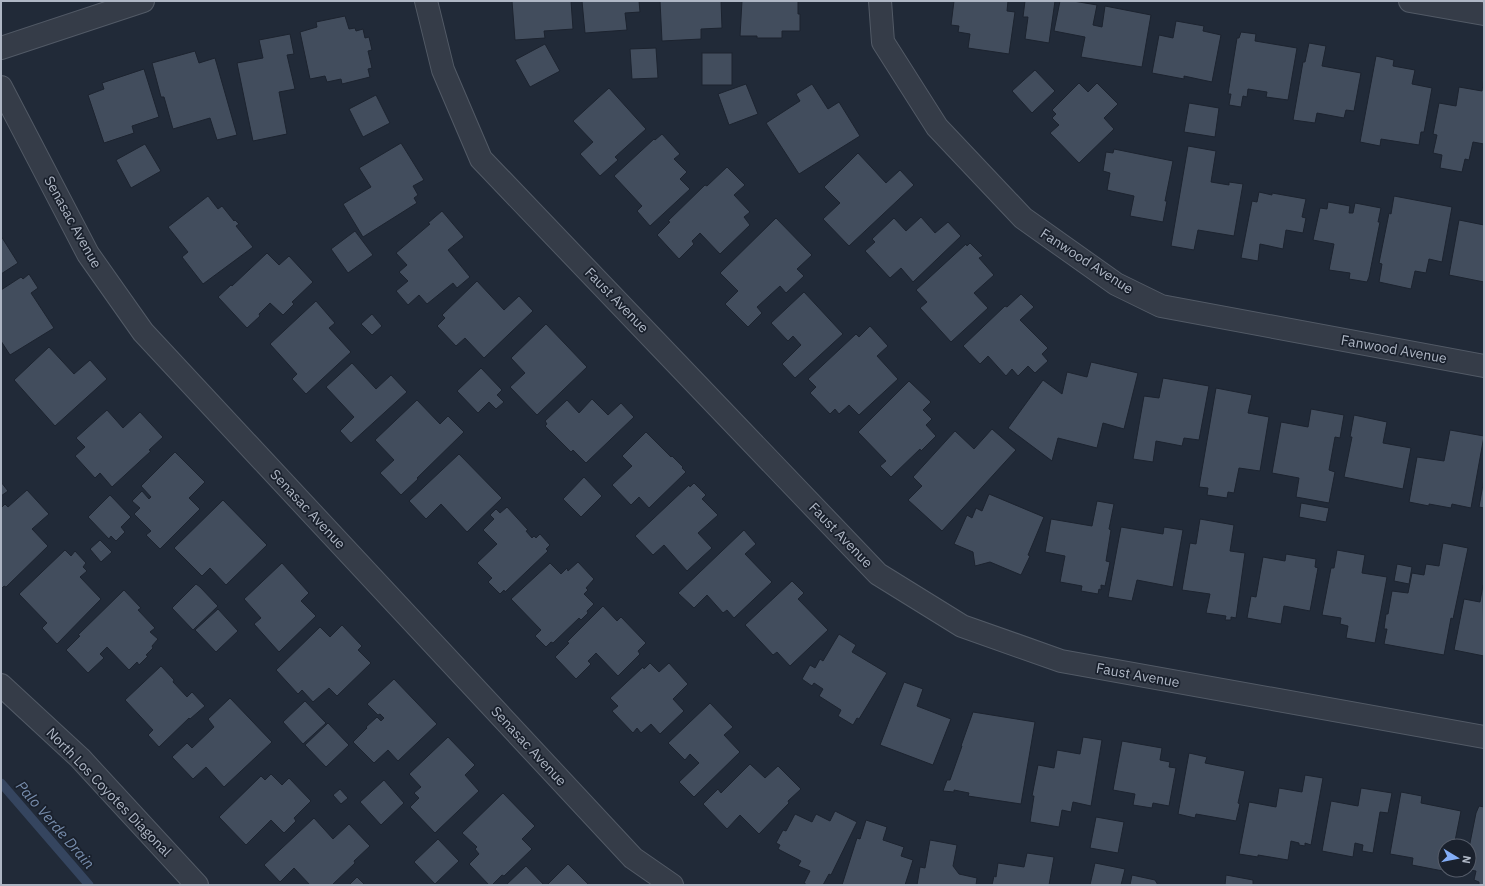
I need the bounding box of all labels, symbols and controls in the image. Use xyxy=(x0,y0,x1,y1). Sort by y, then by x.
street label: Senasac Avenue xyxy=(40,173,106,272)
street label: Fanwood Avenue xyxy=(1037,224,1137,298)
street label: Faust Avenue xyxy=(581,263,653,337)
street label: Fanwood Avenue xyxy=(1340,331,1449,367)
street label: Senasac Avenue xyxy=(266,465,350,553)
street label: Faust Avenue xyxy=(805,498,877,572)
street label: Faust Avenue xyxy=(1095,659,1181,691)
street label: Senasac Avenue xyxy=(487,702,571,790)
street label: North Los Coyotes Diagonal xyxy=(43,724,176,860)
water label: Palo Verde Drain xyxy=(12,777,99,873)
north arrow xyxy=(1437,838,1477,878)
text: N xyxy=(1459,855,1474,865)

